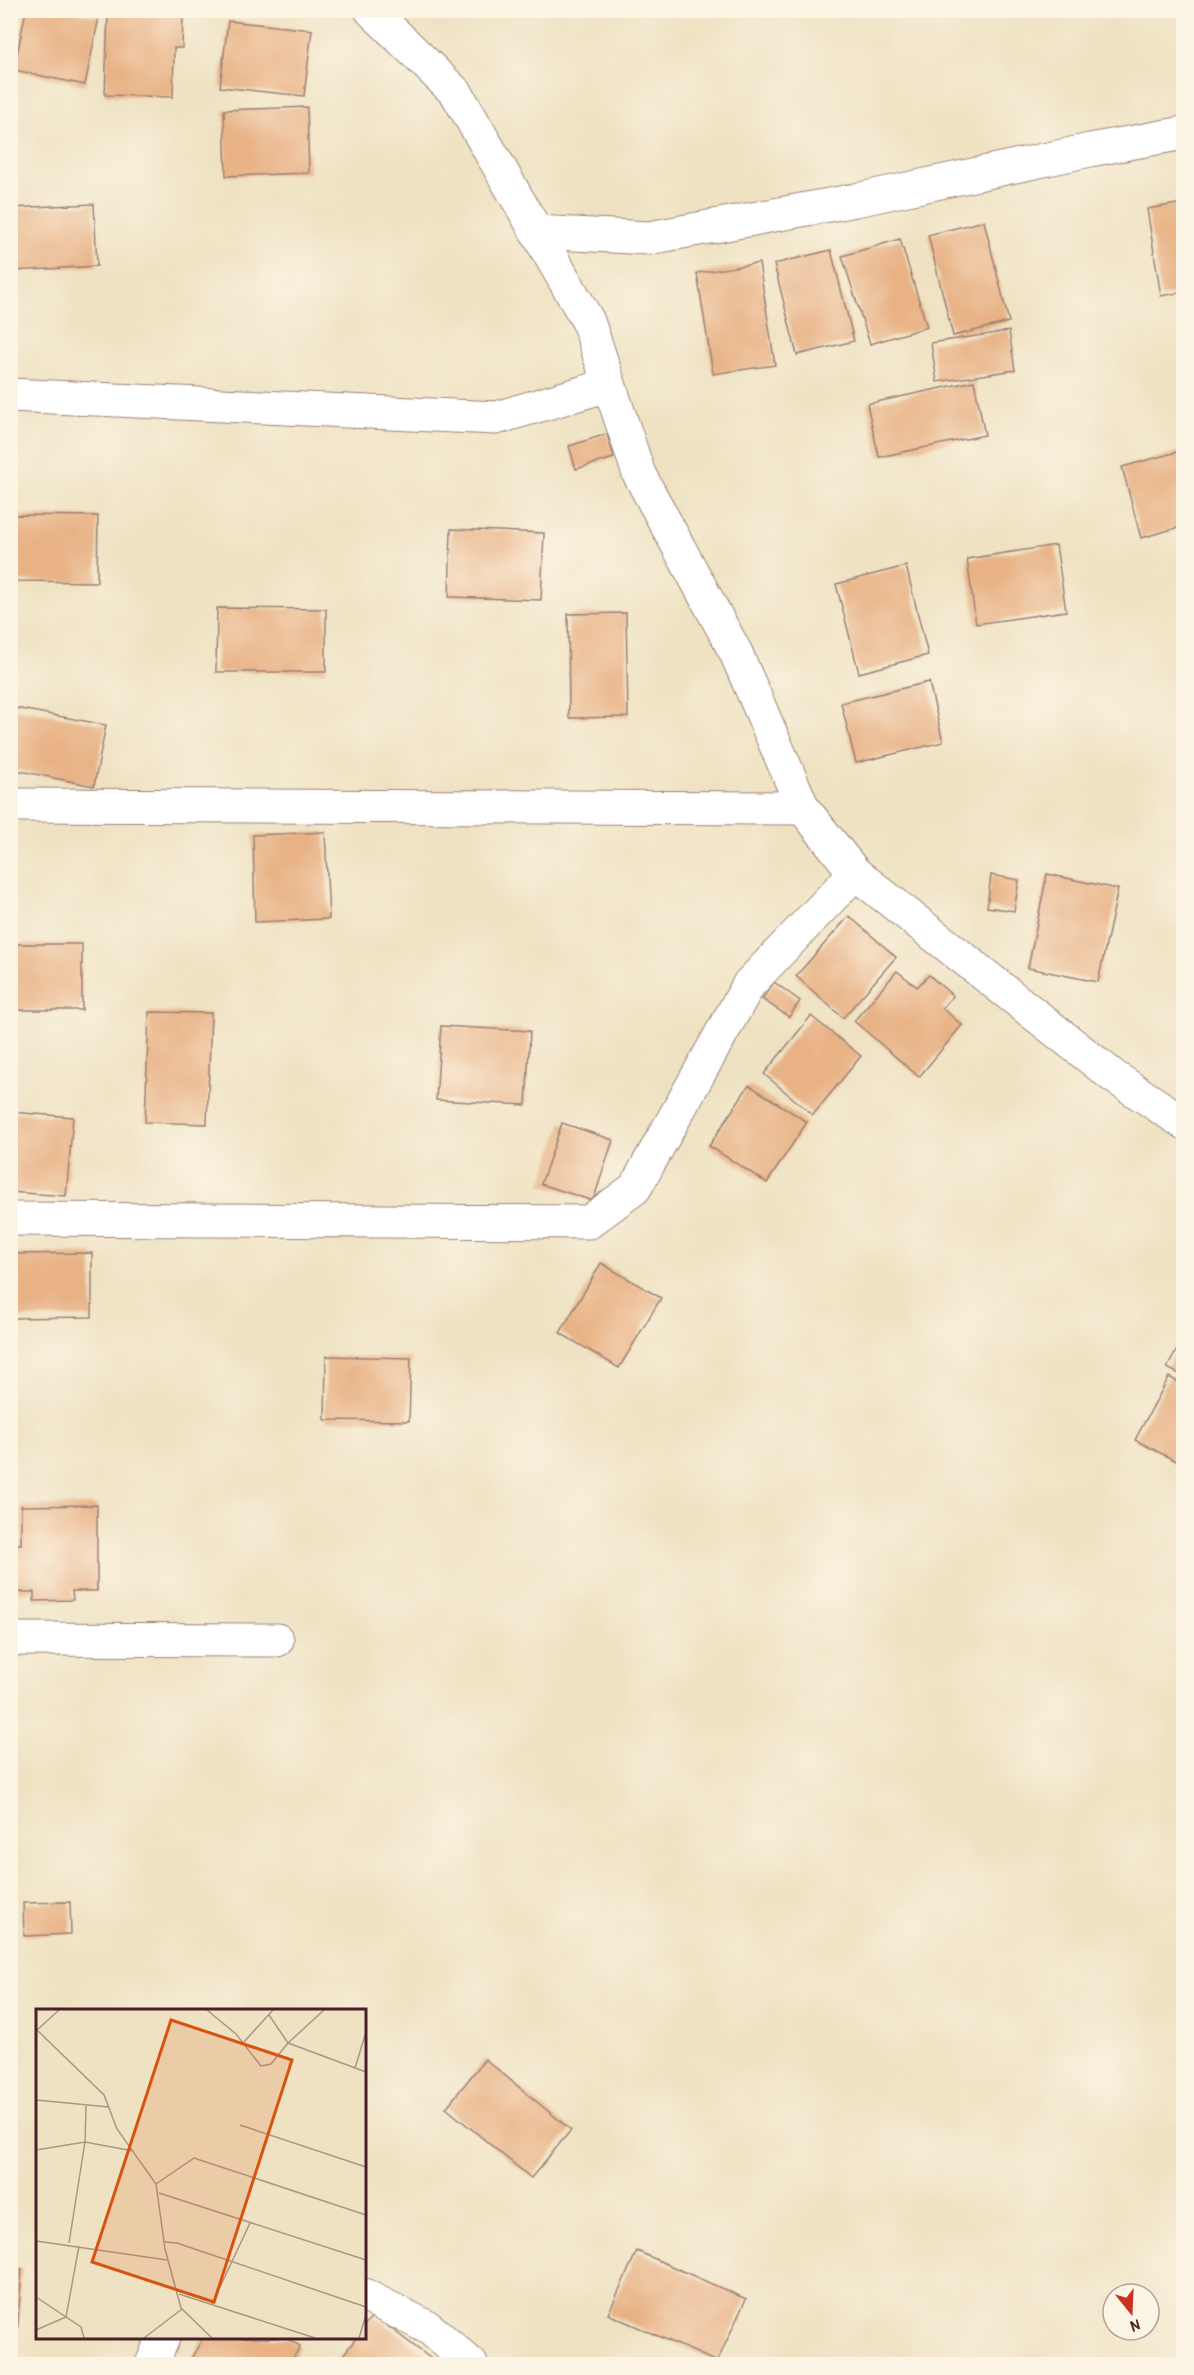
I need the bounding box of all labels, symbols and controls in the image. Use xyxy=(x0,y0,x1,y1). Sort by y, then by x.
inset map xyxy=(36,2009,366,2339)
north arrow xyxy=(1101,2282,1161,2342)
text: N xyxy=(1128,2314,1143,2338)

